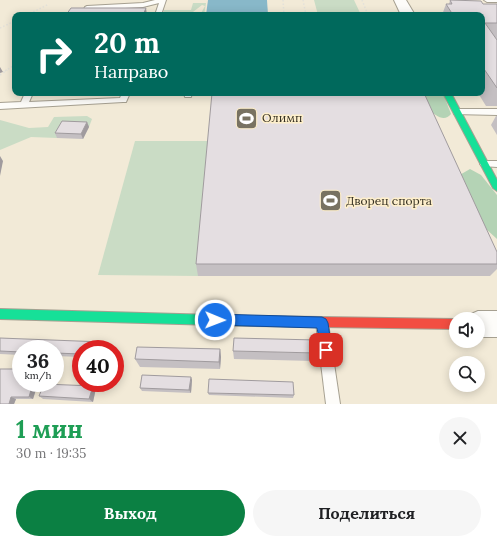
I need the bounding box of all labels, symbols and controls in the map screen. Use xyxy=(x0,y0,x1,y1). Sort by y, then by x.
text: 20 m xyxy=(94,25,160,61)
icon: right xyxy=(28,28,80,80)
text: Направо xyxy=(94,60,168,83)
sports icon: Олимп xyxy=(233,105,259,131)
place label: Олимп xyxy=(262,110,302,125)
sports icon: Дворец спорта xyxy=(318,188,344,214)
place label: Дворец спорта xyxy=(346,193,432,208)
position arrow xyxy=(194,299,236,341)
map controls xyxy=(449,312,485,392)
button: sound xyxy=(449,312,485,348)
pin xyxy=(309,333,343,367)
icon: arrive xyxy=(315,339,337,361)
speed limit sign: 40 xyxy=(72,340,124,392)
text: 36 xyxy=(27,348,49,373)
button: search xyxy=(449,356,485,392)
text: km/h xyxy=(24,369,52,382)
text: 1 мин xyxy=(16,414,83,445)
button: close xyxy=(439,417,481,459)
text: 30 m · 19:35 xyxy=(16,445,86,462)
button: Выход xyxy=(16,490,245,536)
button: Поделиться xyxy=(253,490,481,536)

